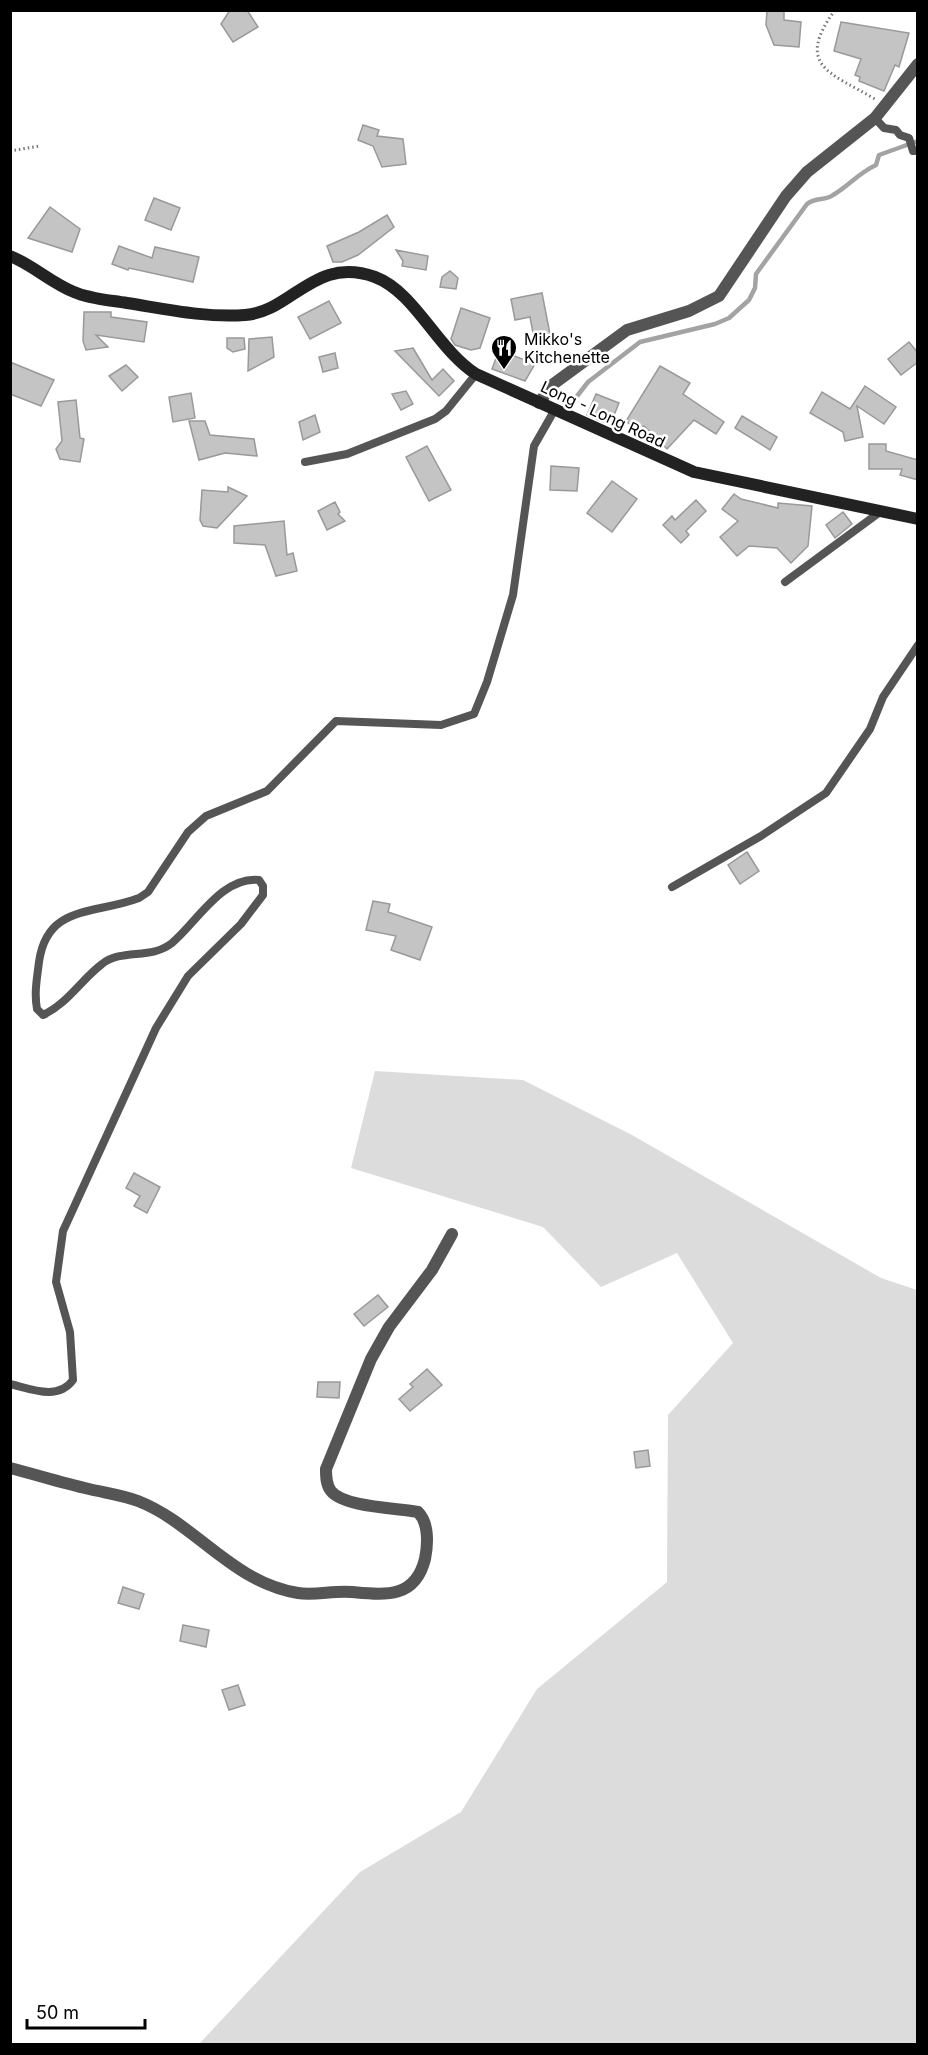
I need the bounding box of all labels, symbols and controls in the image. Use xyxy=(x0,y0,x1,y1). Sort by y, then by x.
place label: Mikko's Kitchenette xyxy=(524,329,610,367)
restaurant icon: Mikko's Kitchenette xyxy=(489,333,519,371)
street label: Long - Long Road xyxy=(537,376,669,452)
scale bar xyxy=(27,1992,146,2030)
text: 50 m xyxy=(36,2002,79,2023)

